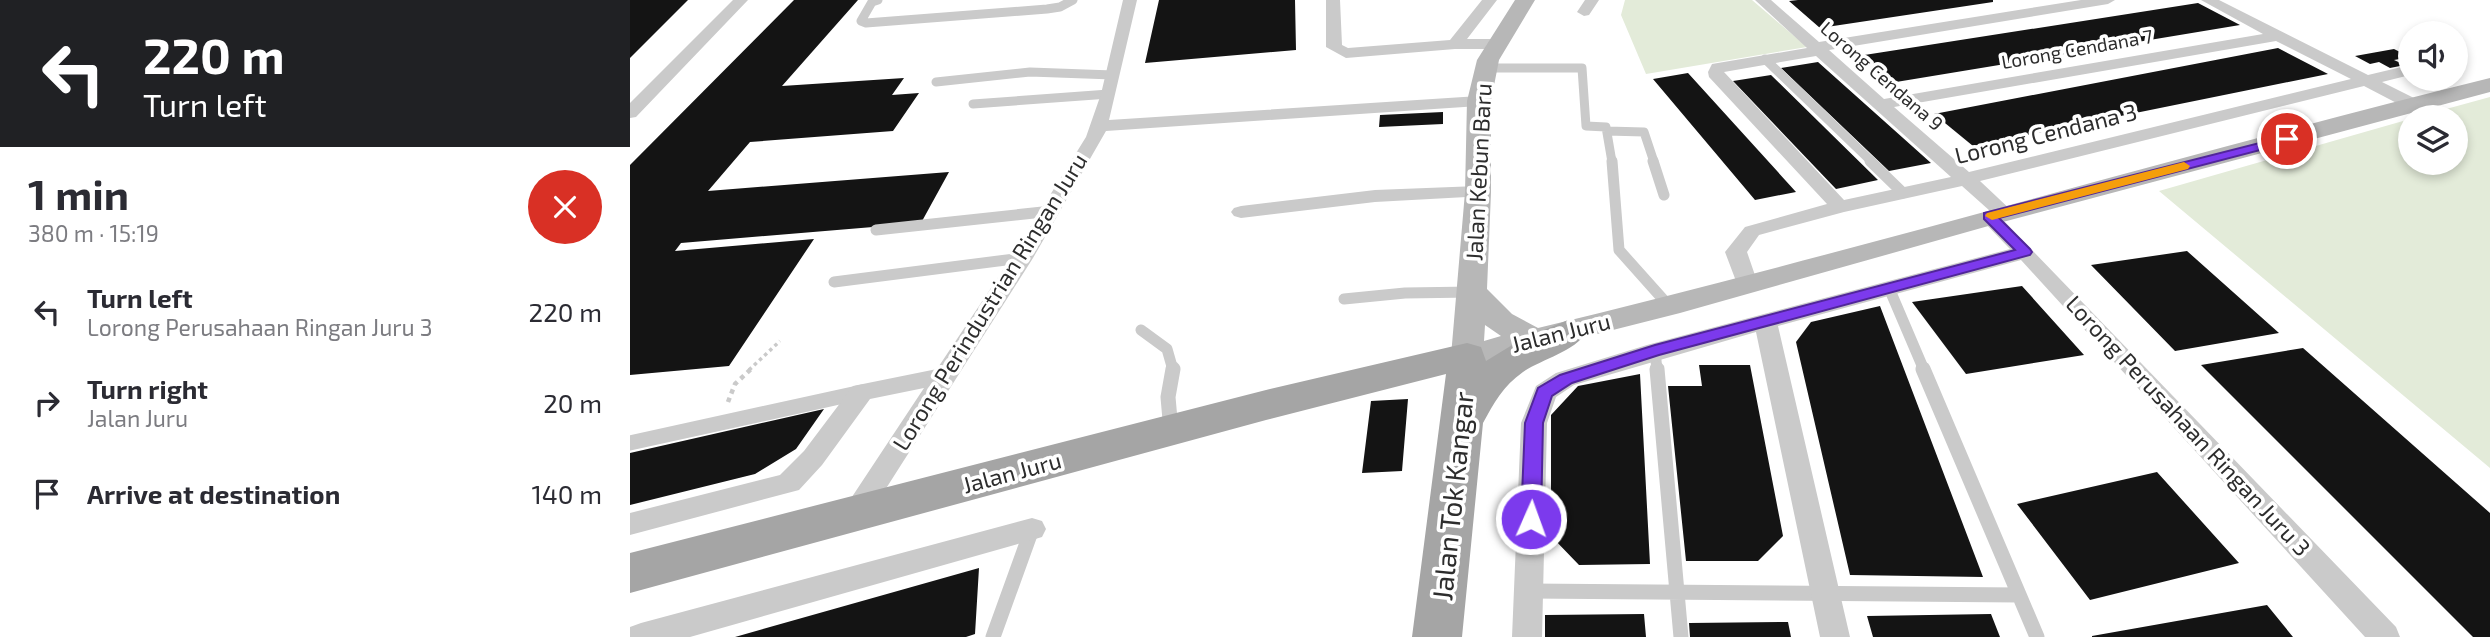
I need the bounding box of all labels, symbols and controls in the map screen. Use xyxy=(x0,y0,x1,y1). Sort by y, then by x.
street label: Lorong Cendana 9 xyxy=(1816,16,1948,135)
map controls xyxy=(2398,21,2468,175)
button: sound xyxy=(2398,21,2468,91)
street label: Lorong Cendana 7 xyxy=(1999,24,2155,73)
text: 220 m xyxy=(143,25,285,84)
icon: left xyxy=(28,28,119,119)
street label: Jalan Kebun Baru xyxy=(1459,82,1497,262)
text: Turn left xyxy=(143,85,267,123)
street label: Lorong Cendana 3 xyxy=(1952,97,2140,169)
button: layers xyxy=(2398,105,2468,175)
pin xyxy=(2257,109,2317,169)
icon: arrive xyxy=(2268,120,2306,158)
street label: Lorong Perindustrian Ringan Juru xyxy=(886,148,1092,455)
text: 1 min xyxy=(28,168,129,218)
button: close xyxy=(528,170,602,244)
text: 380 m · 15:19 xyxy=(28,219,159,247)
text: Turn left xyxy=(87,282,193,313)
street label: Lorong Perusahaan Ringan Juru 3 xyxy=(2061,289,2317,561)
icon: left xyxy=(28,293,66,331)
text: 220 m xyxy=(529,296,602,327)
street label: Jalan Juru xyxy=(1508,306,1613,358)
text: Lorong Perusahaan Ringan Juru 3 xyxy=(87,313,433,341)
text: Turn right xyxy=(87,373,208,404)
icon: right xyxy=(28,384,66,422)
text: 20 m xyxy=(543,387,602,418)
street label: Jalan Tok Kangar xyxy=(1424,390,1480,602)
text: Jalan Juru xyxy=(87,404,188,432)
street label: Jalan Juru xyxy=(959,445,1064,499)
icon: arrive xyxy=(28,475,66,513)
text: Arrive at destination xyxy=(87,478,340,509)
text: 140 m xyxy=(531,478,602,509)
position arrow xyxy=(1494,482,1568,556)

